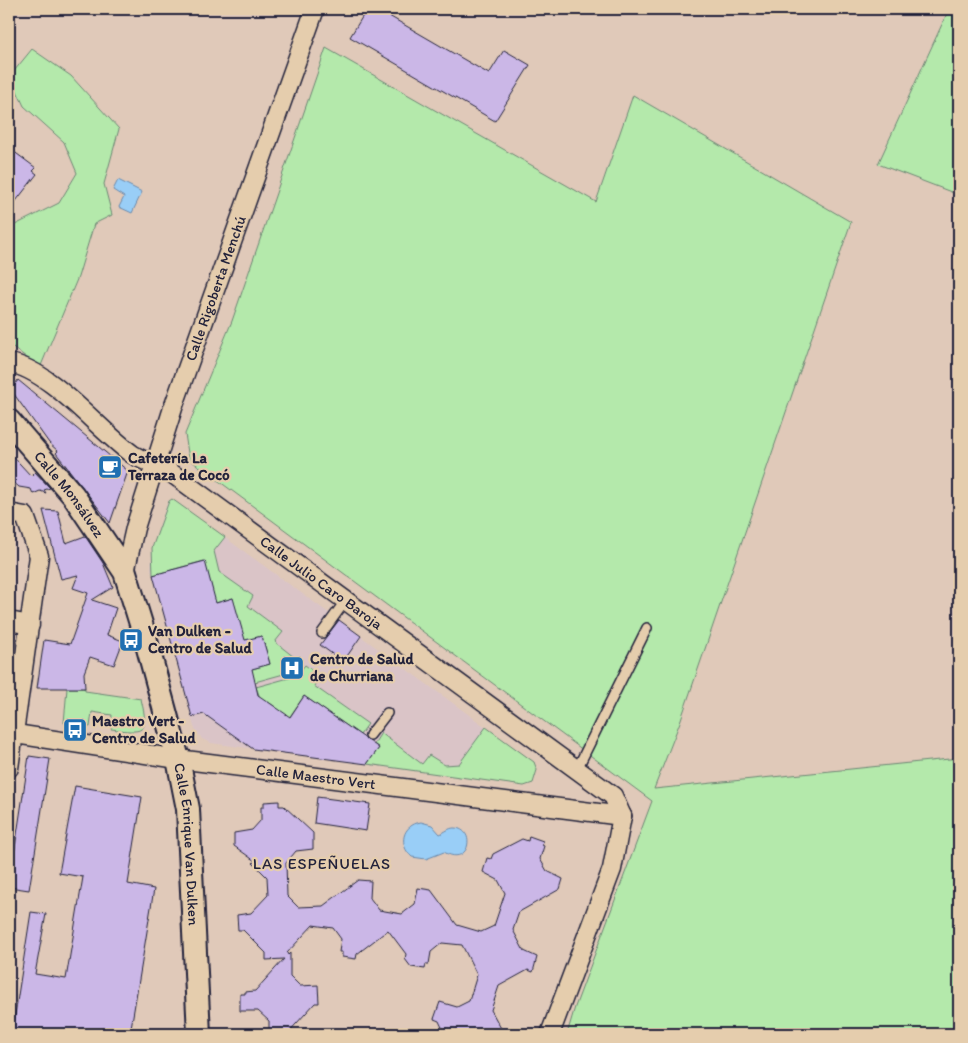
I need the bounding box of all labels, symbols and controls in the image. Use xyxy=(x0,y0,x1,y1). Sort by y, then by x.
street label: Calle Rigoberta Menchú xyxy=(181,213,250,363)
street label: Calle Monsálvez xyxy=(30,447,108,541)
place label: Cafetería La Terraza de Cocó xyxy=(127,449,230,484)
cafe icon: Cafetería La Terraza de Cocó xyxy=(97,454,123,480)
street label: Calle Julio Caro Baroja xyxy=(256,532,386,633)
place label: Van Dulken - Centro de Salud xyxy=(148,622,252,657)
bus stop icon: Van Dulken - Centro de Salud xyxy=(118,627,144,653)
place label: Centro de Salud de Churriana xyxy=(310,650,414,685)
hospital icon: Centro de Salud de Churriana xyxy=(279,655,305,681)
place label: Maestro Vert - Centro de Salud xyxy=(92,712,196,747)
bus stop icon: Maestro Vert - Centro de Salud xyxy=(62,717,88,743)
street label: Calle Maestro Vert xyxy=(255,760,377,793)
street label: Calle Enrique Van Dulken xyxy=(170,761,203,926)
district label: LAS ESPEÑUELAS xyxy=(253,854,391,873)

